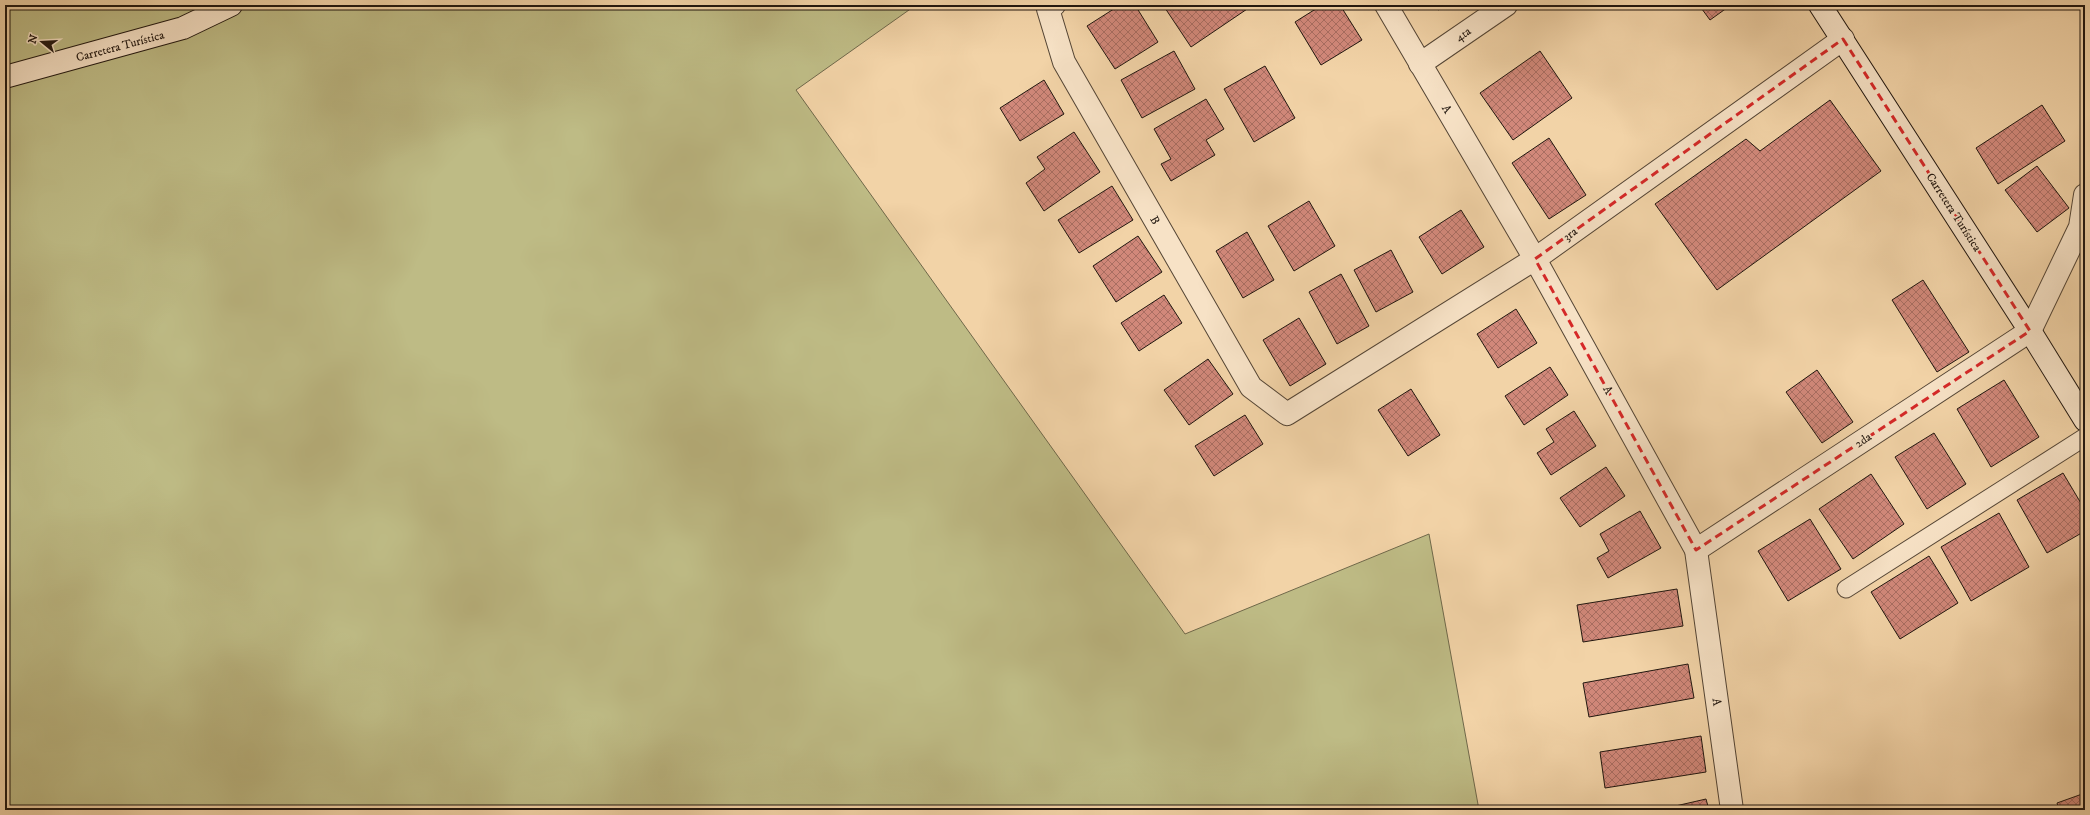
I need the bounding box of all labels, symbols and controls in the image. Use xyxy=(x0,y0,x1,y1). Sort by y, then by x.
north arrow xyxy=(22,22,62,62)
street label: 4ta xyxy=(1453,23,1475,45)
street label: Carretera Turística xyxy=(74,27,167,65)
text: N xyxy=(25,33,41,46)
street label: A xyxy=(1438,102,1455,117)
street label: Carretera Turística xyxy=(1923,170,1985,255)
street label: B xyxy=(1146,213,1163,227)
street label: 3ra xyxy=(1560,224,1581,245)
street label: A xyxy=(1599,383,1616,398)
street label: 2da xyxy=(1852,429,1875,451)
street label: A xyxy=(1709,697,1725,707)

